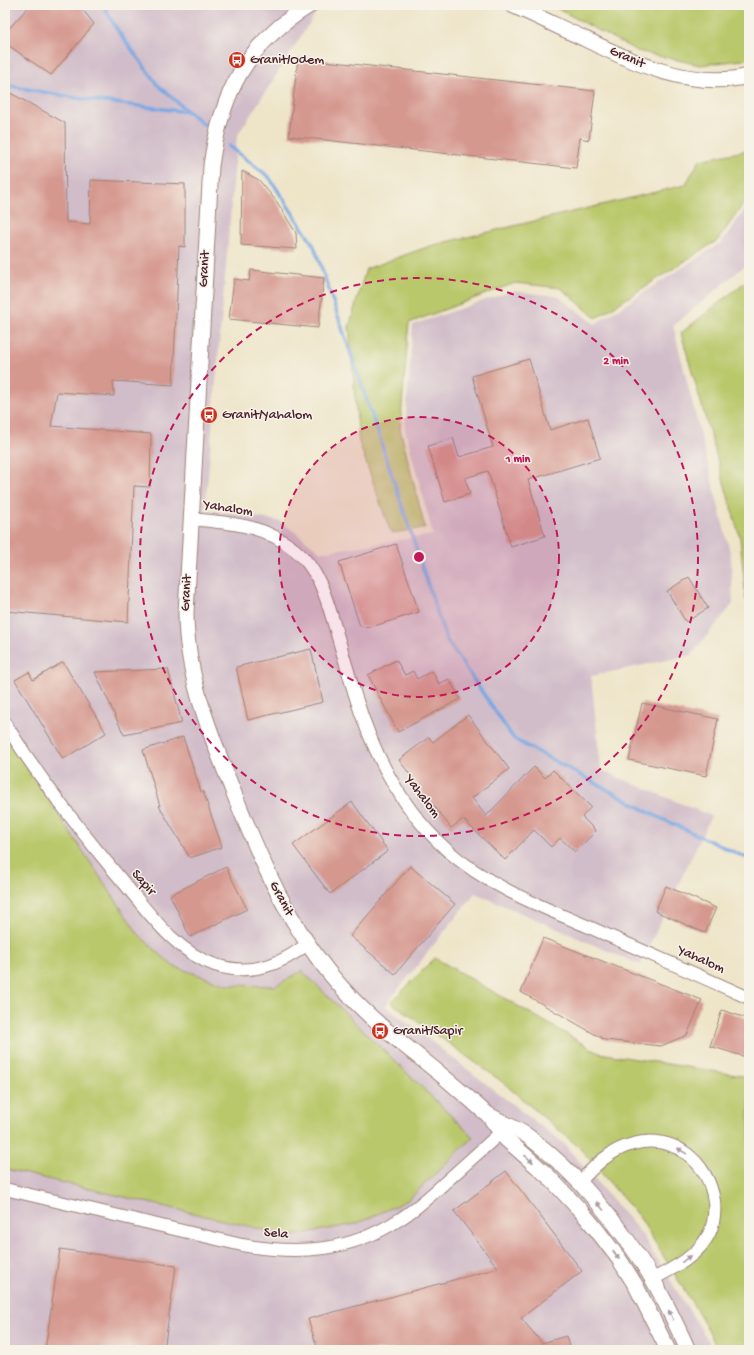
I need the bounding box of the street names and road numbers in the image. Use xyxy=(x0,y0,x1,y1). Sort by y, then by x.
street label: Granit xyxy=(607,43,649,74)
street label: Granit xyxy=(196,249,215,288)
street label: Yahalom xyxy=(200,496,254,521)
street label: Granit xyxy=(178,573,197,612)
street label: Yahalom xyxy=(399,770,444,822)
street label: Sapir xyxy=(127,866,160,900)
street label: Granit xyxy=(265,879,298,920)
street label: Yahalom xyxy=(673,941,727,978)
street label: Sela xyxy=(263,1224,290,1244)

